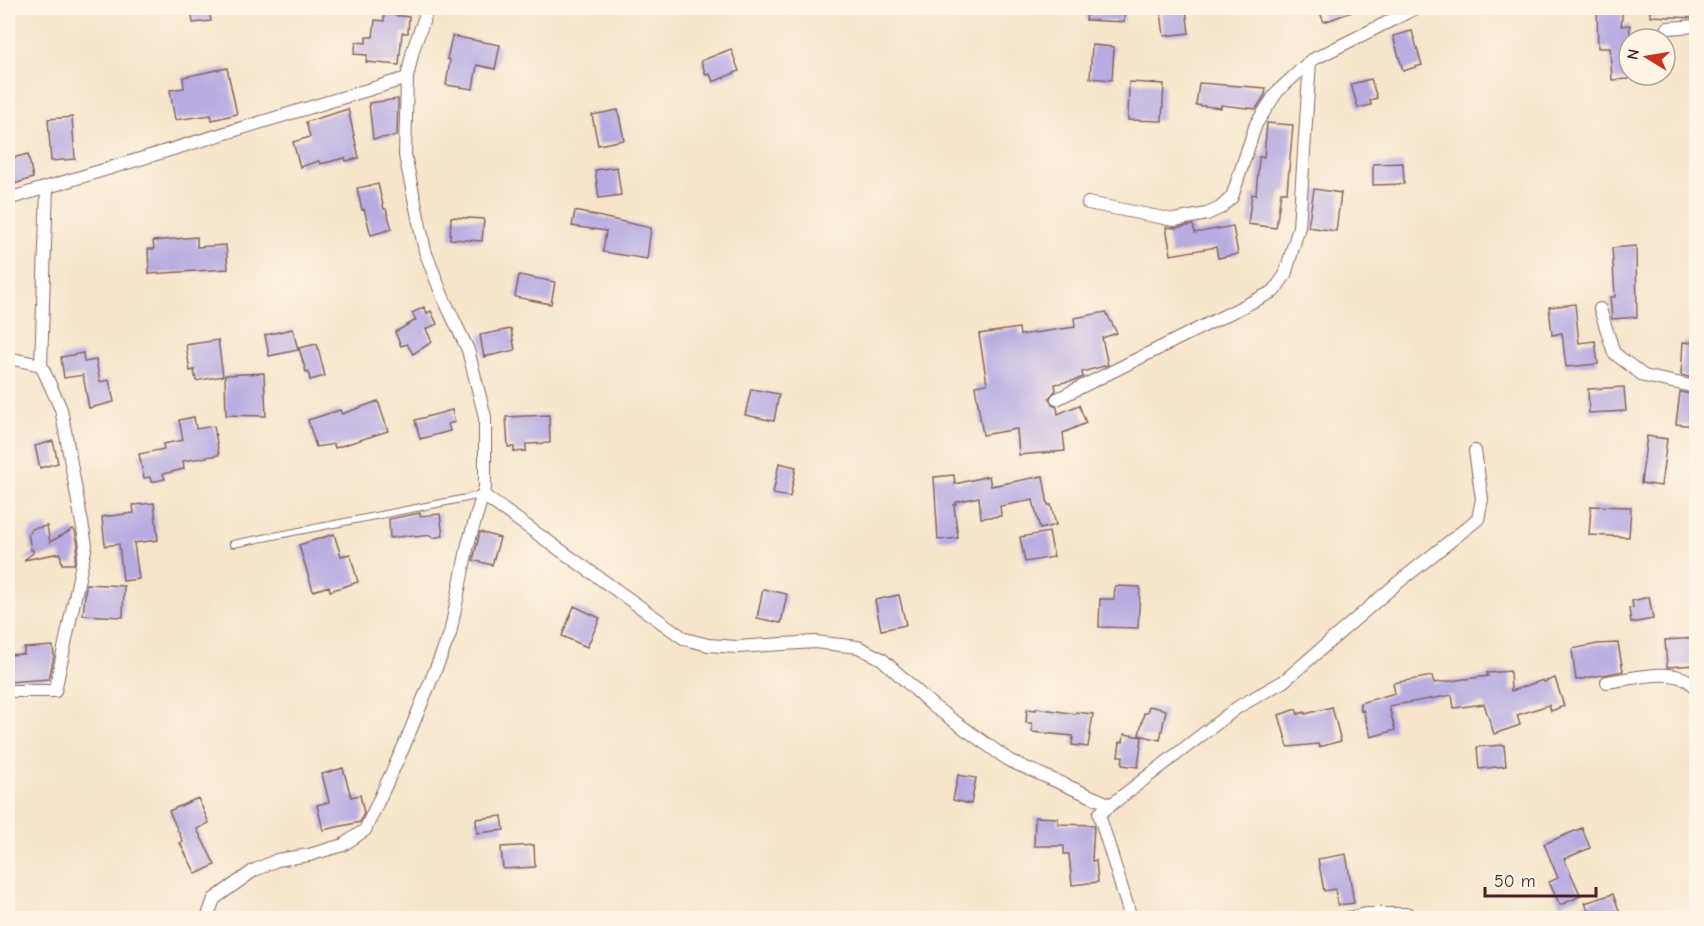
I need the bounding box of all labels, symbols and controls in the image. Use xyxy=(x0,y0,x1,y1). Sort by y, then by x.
north arrow xyxy=(1617,27,1677,87)
text: N xyxy=(1623,47,1643,61)
scale bar xyxy=(1485,860,1596,898)
text: 50 m xyxy=(1494,871,1536,892)

